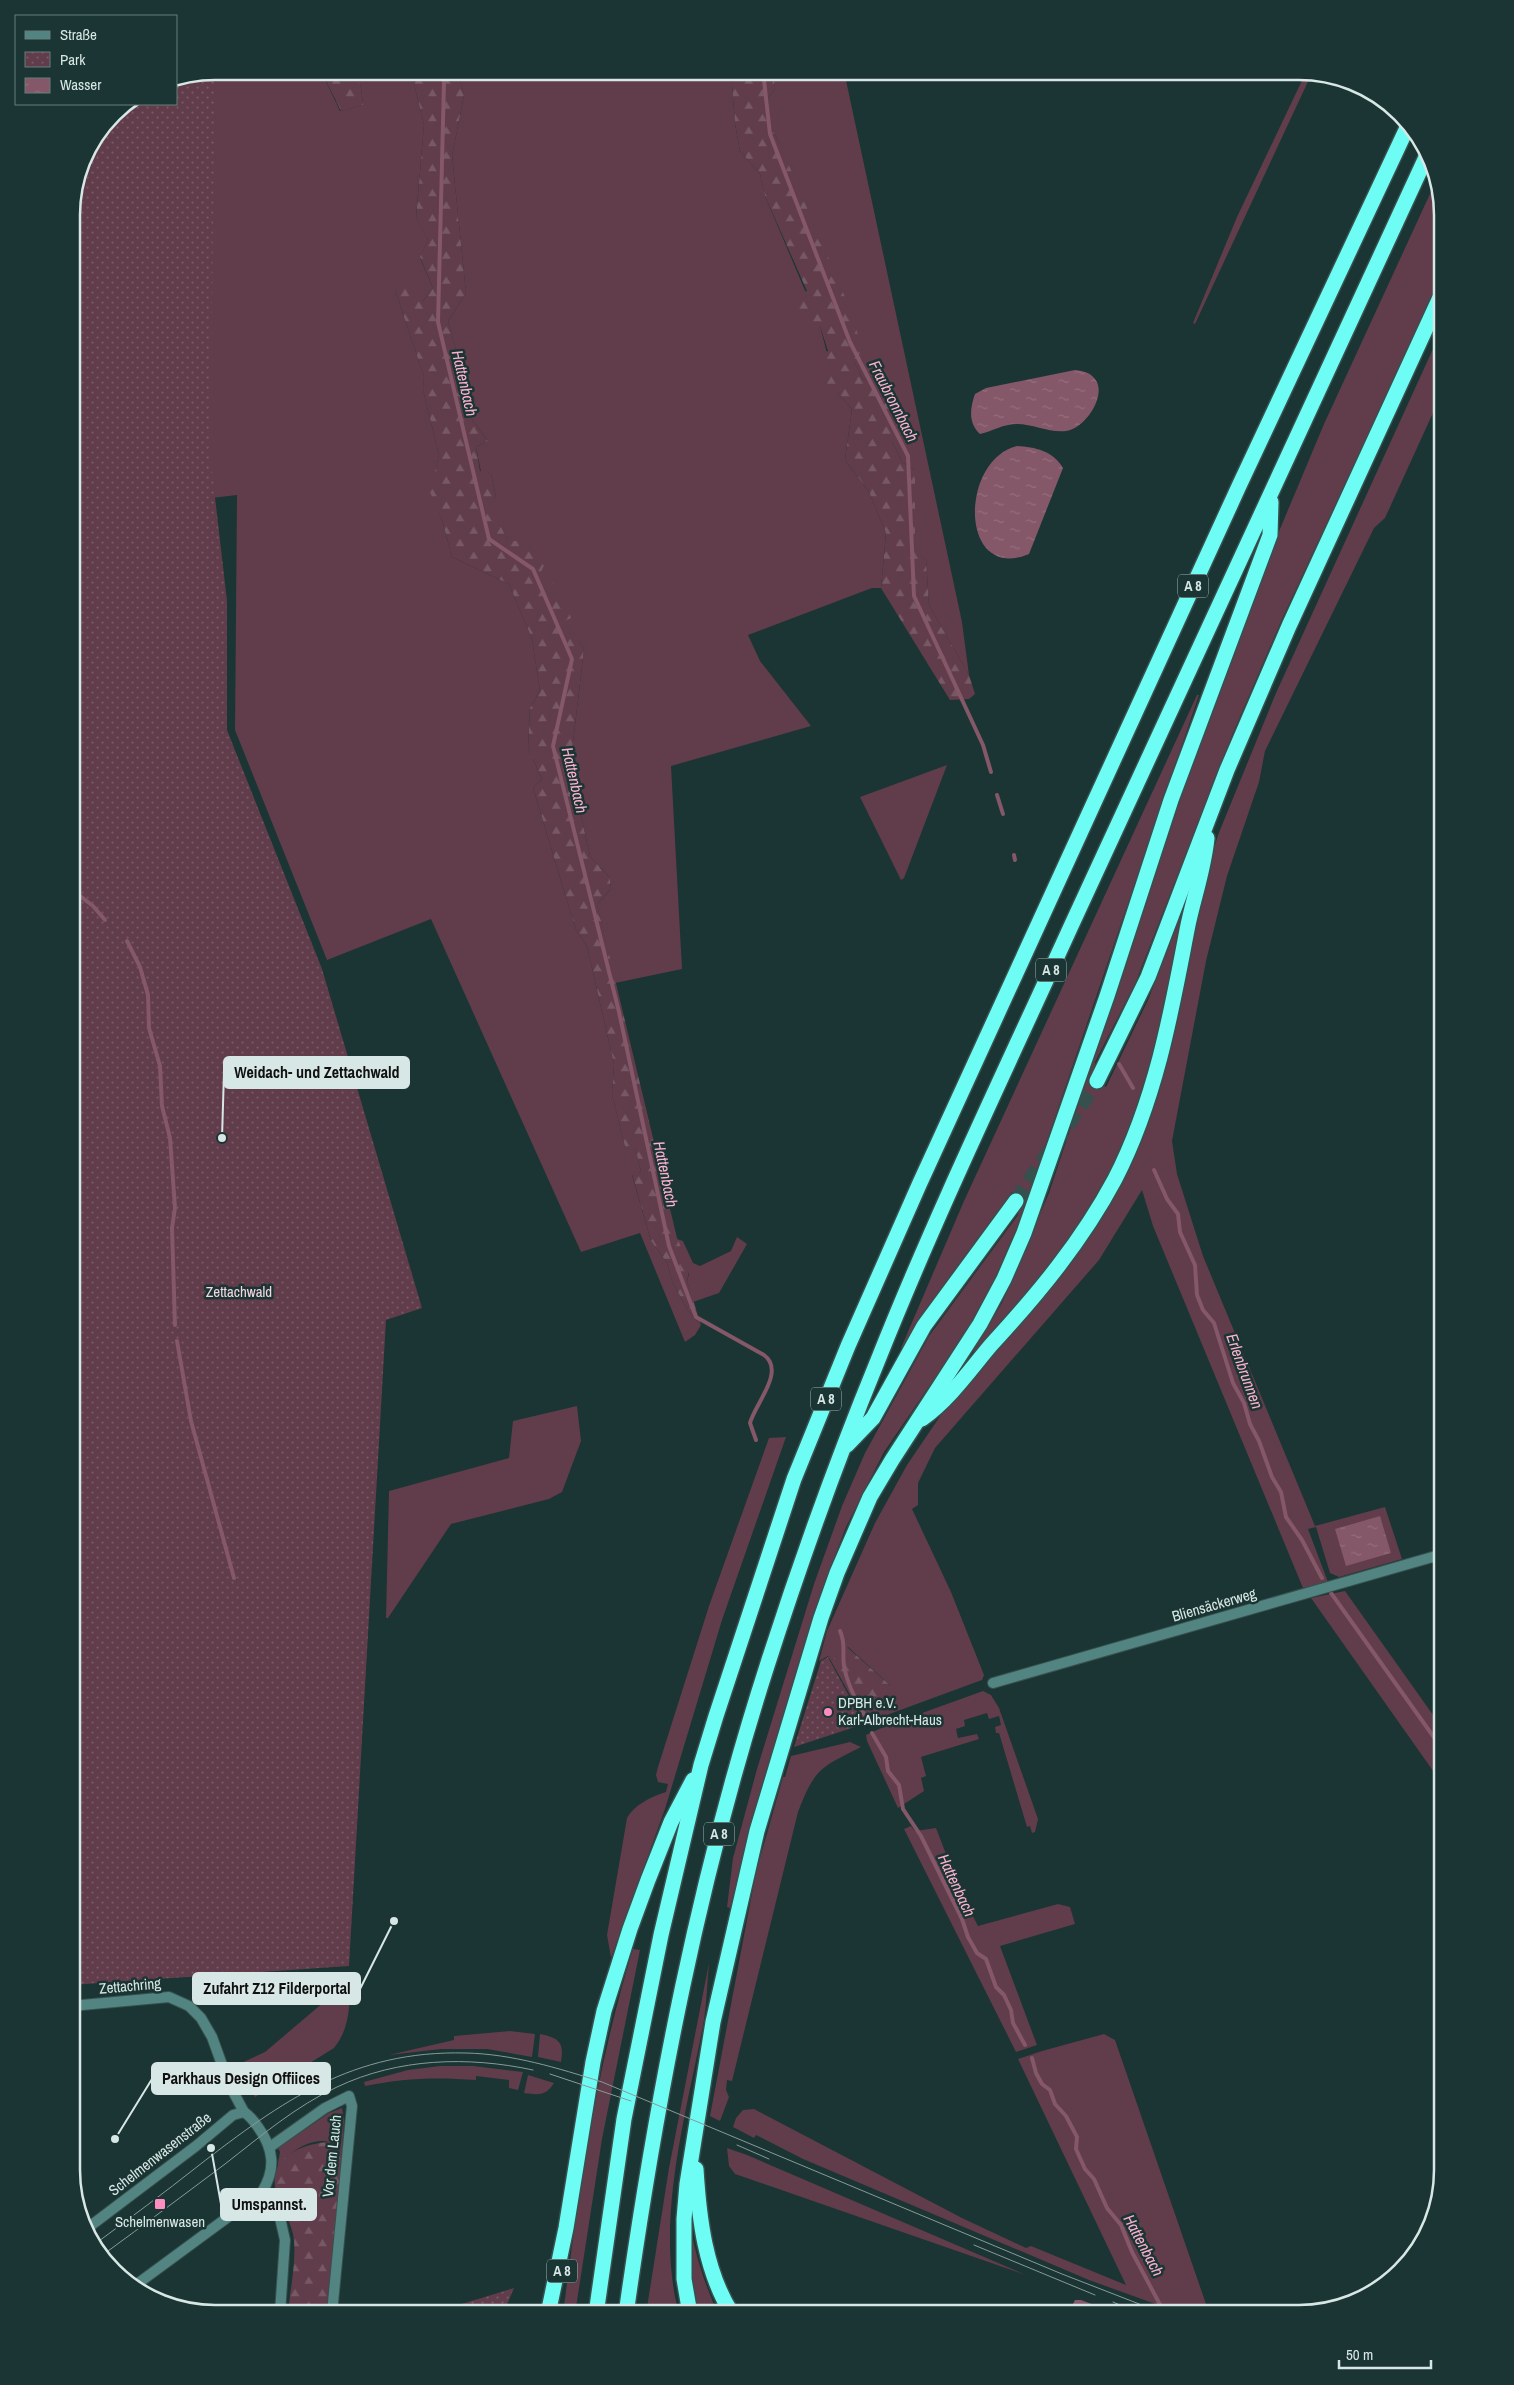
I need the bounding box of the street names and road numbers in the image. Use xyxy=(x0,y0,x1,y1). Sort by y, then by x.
road number: A 8 xyxy=(1178,574,1208,598)
road number: A 8 xyxy=(1036,958,1066,982)
road number: A 8 xyxy=(811,1388,841,1410)
street label: Bliensäckerweg xyxy=(1169,1582,1259,1627)
road number: A 8 xyxy=(704,1822,734,1846)
street label: Zettachring xyxy=(98,1972,162,1999)
street label: Schelmenwasenstraße xyxy=(104,2107,216,2200)
street label: Vor dem Lauch xyxy=(317,2114,346,2198)
road number: A 8 xyxy=(547,2260,577,2282)

